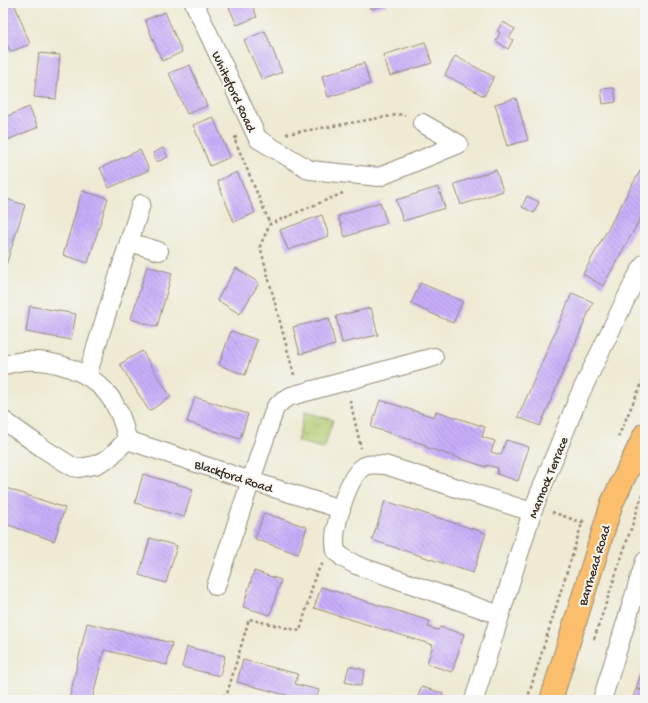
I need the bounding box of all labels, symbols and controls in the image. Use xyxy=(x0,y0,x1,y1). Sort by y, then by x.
street label: Whiteford Road xyxy=(207,49,259,136)
street label: Marnock Terrace xyxy=(526,435,573,521)
street label: Blackford Road xyxy=(191,457,276,498)
street label: Barrhead Road xyxy=(576,523,615,609)

